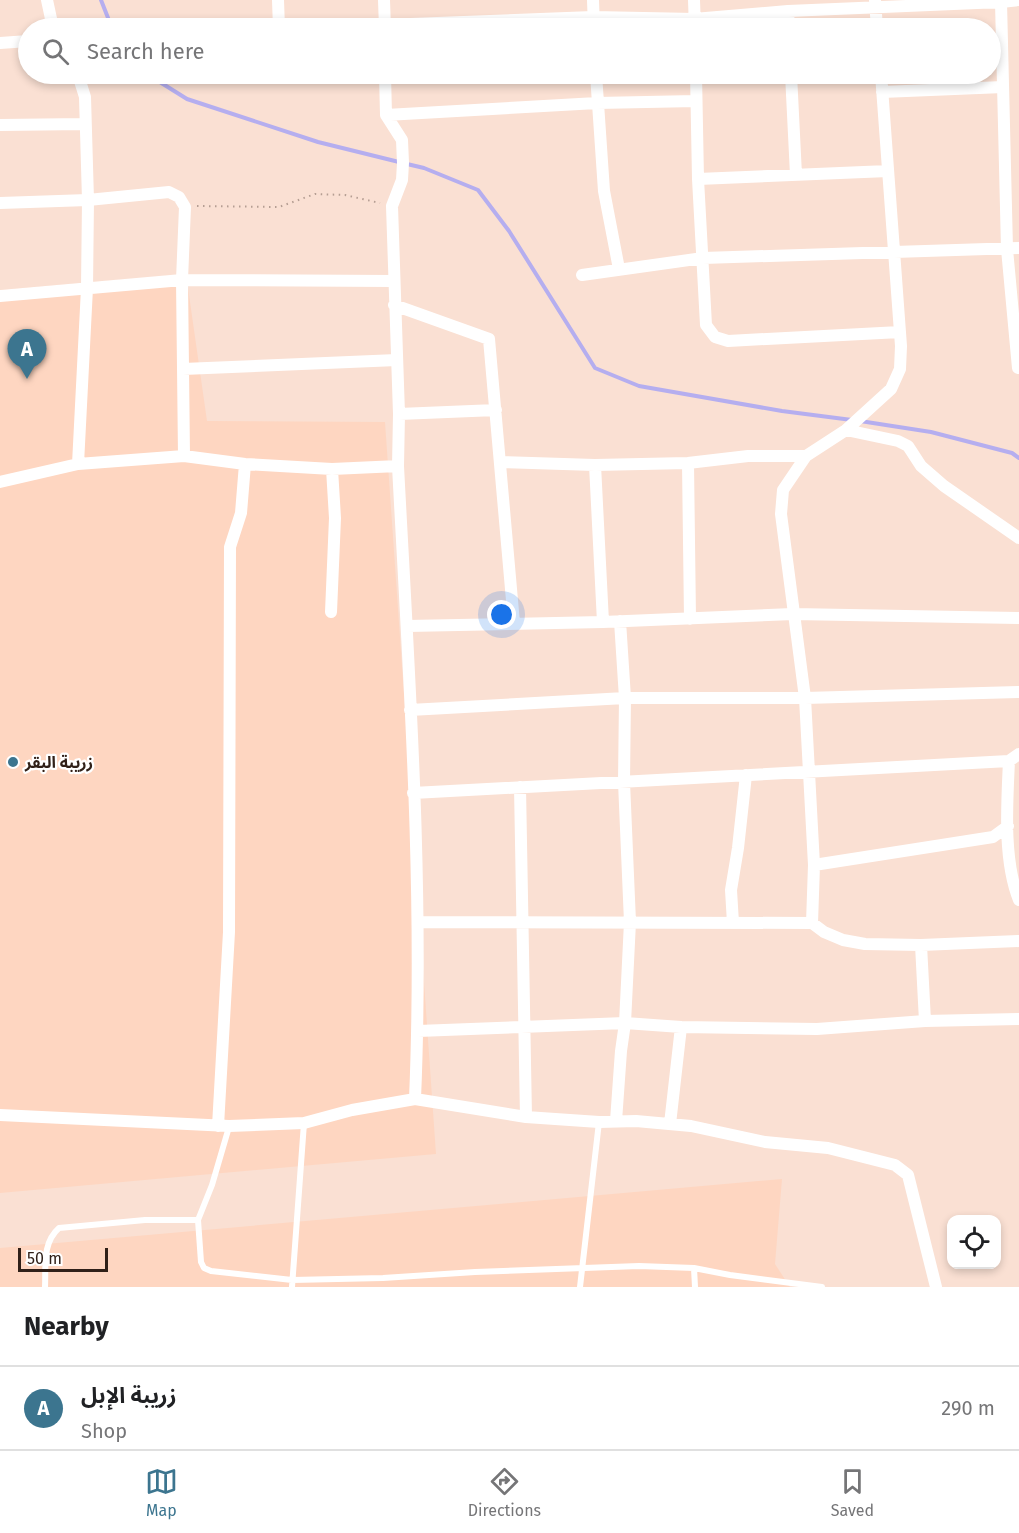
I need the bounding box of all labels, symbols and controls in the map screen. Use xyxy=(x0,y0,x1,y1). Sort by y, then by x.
search box xyxy=(18,18,1001,84)
icon: search xyxy=(39,35,72,68)
text: Search here xyxy=(87,38,205,65)
pin: A xyxy=(8,330,46,379)
your location xyxy=(487,600,516,629)
place label: زريبة البقر xyxy=(24,753,93,772)
marker: زريبة البقر xyxy=(6,755,20,769)
map controls xyxy=(947,1215,1001,1269)
button: locate xyxy=(947,1215,1001,1269)
scale bar xyxy=(18,1245,108,1272)
text: 50 m xyxy=(27,1249,62,1268)
text: Nearby xyxy=(24,1311,109,1342)
text: زريبة الإبل xyxy=(81,1382,176,1409)
text: A xyxy=(38,1396,49,1420)
text: 290 m xyxy=(941,1396,995,1420)
text: Shop xyxy=(81,1419,127,1443)
tab: Map xyxy=(145,1465,178,1520)
tab: Directions xyxy=(468,1465,541,1520)
tab: Saved xyxy=(831,1465,874,1520)

